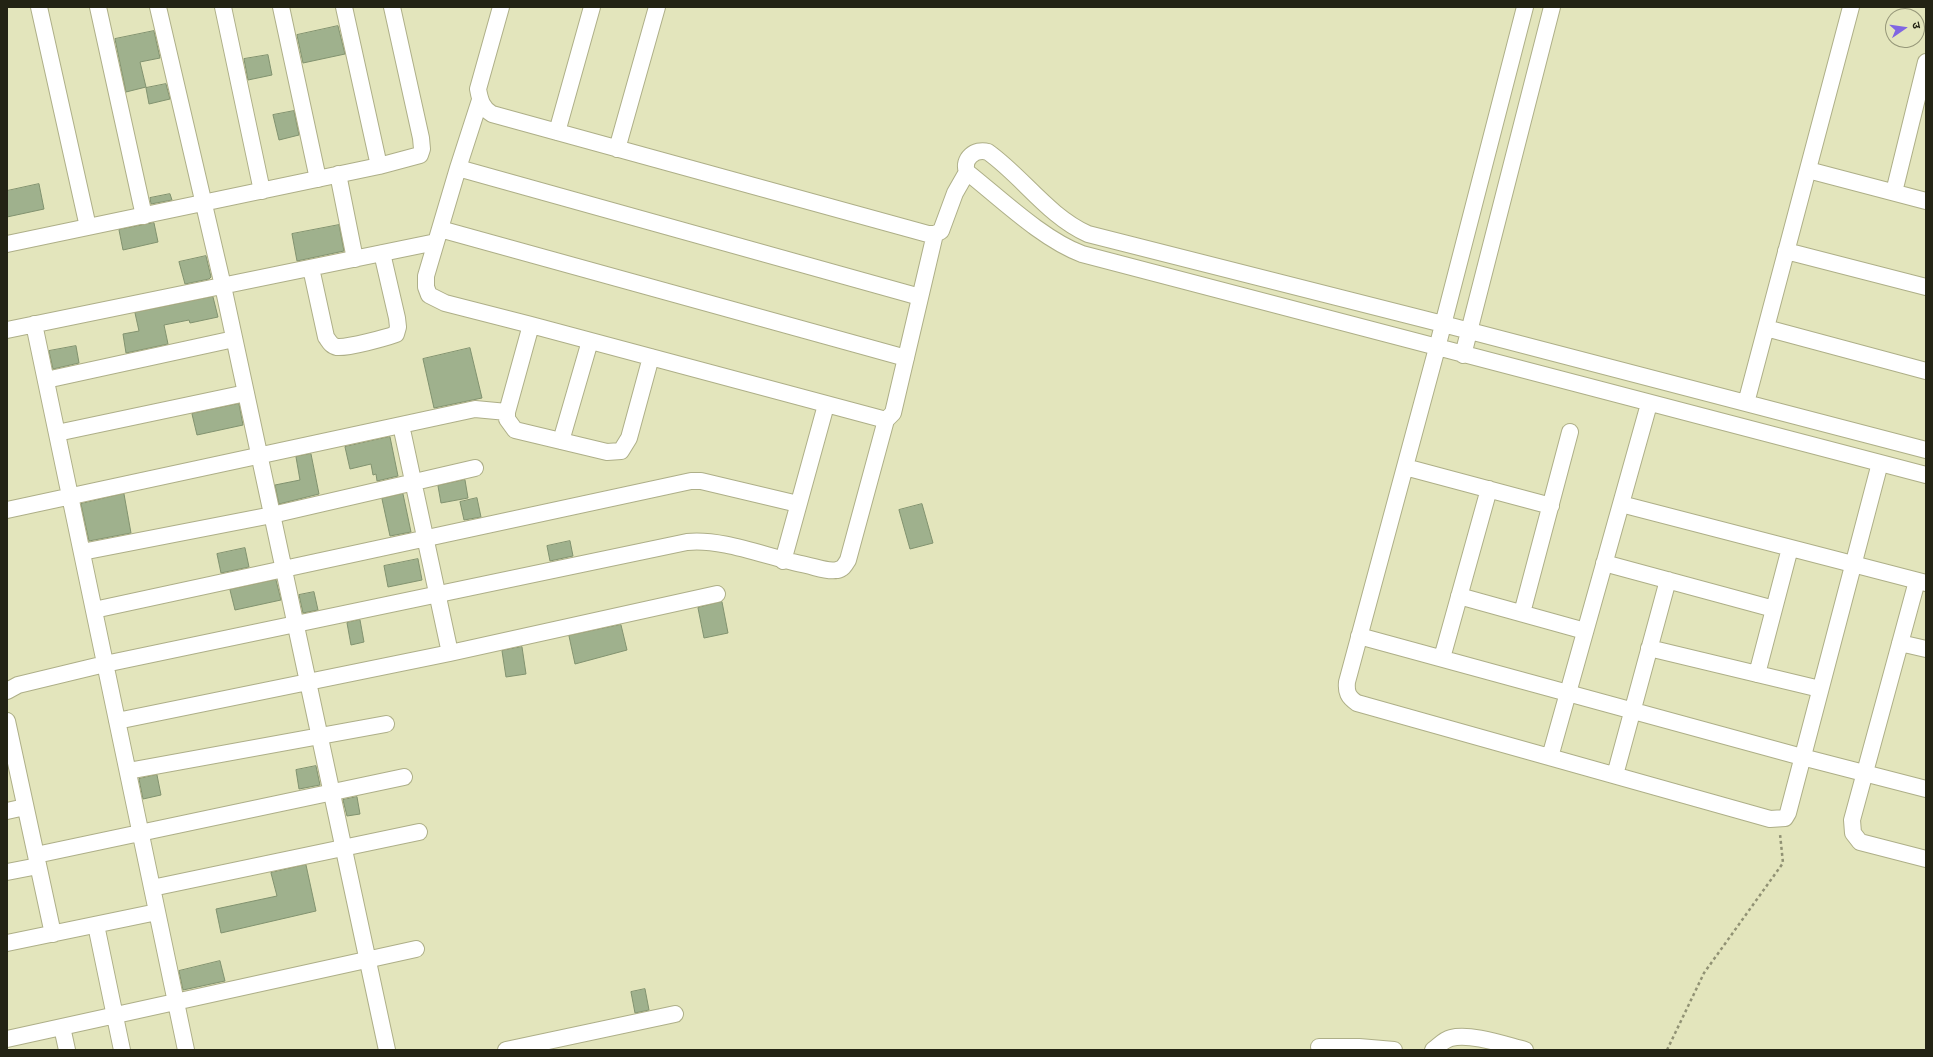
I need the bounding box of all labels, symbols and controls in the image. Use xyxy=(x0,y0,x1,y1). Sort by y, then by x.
north arrow xyxy=(1885,8,1925,48)
text: उ xyxy=(1909,21,1923,30)

